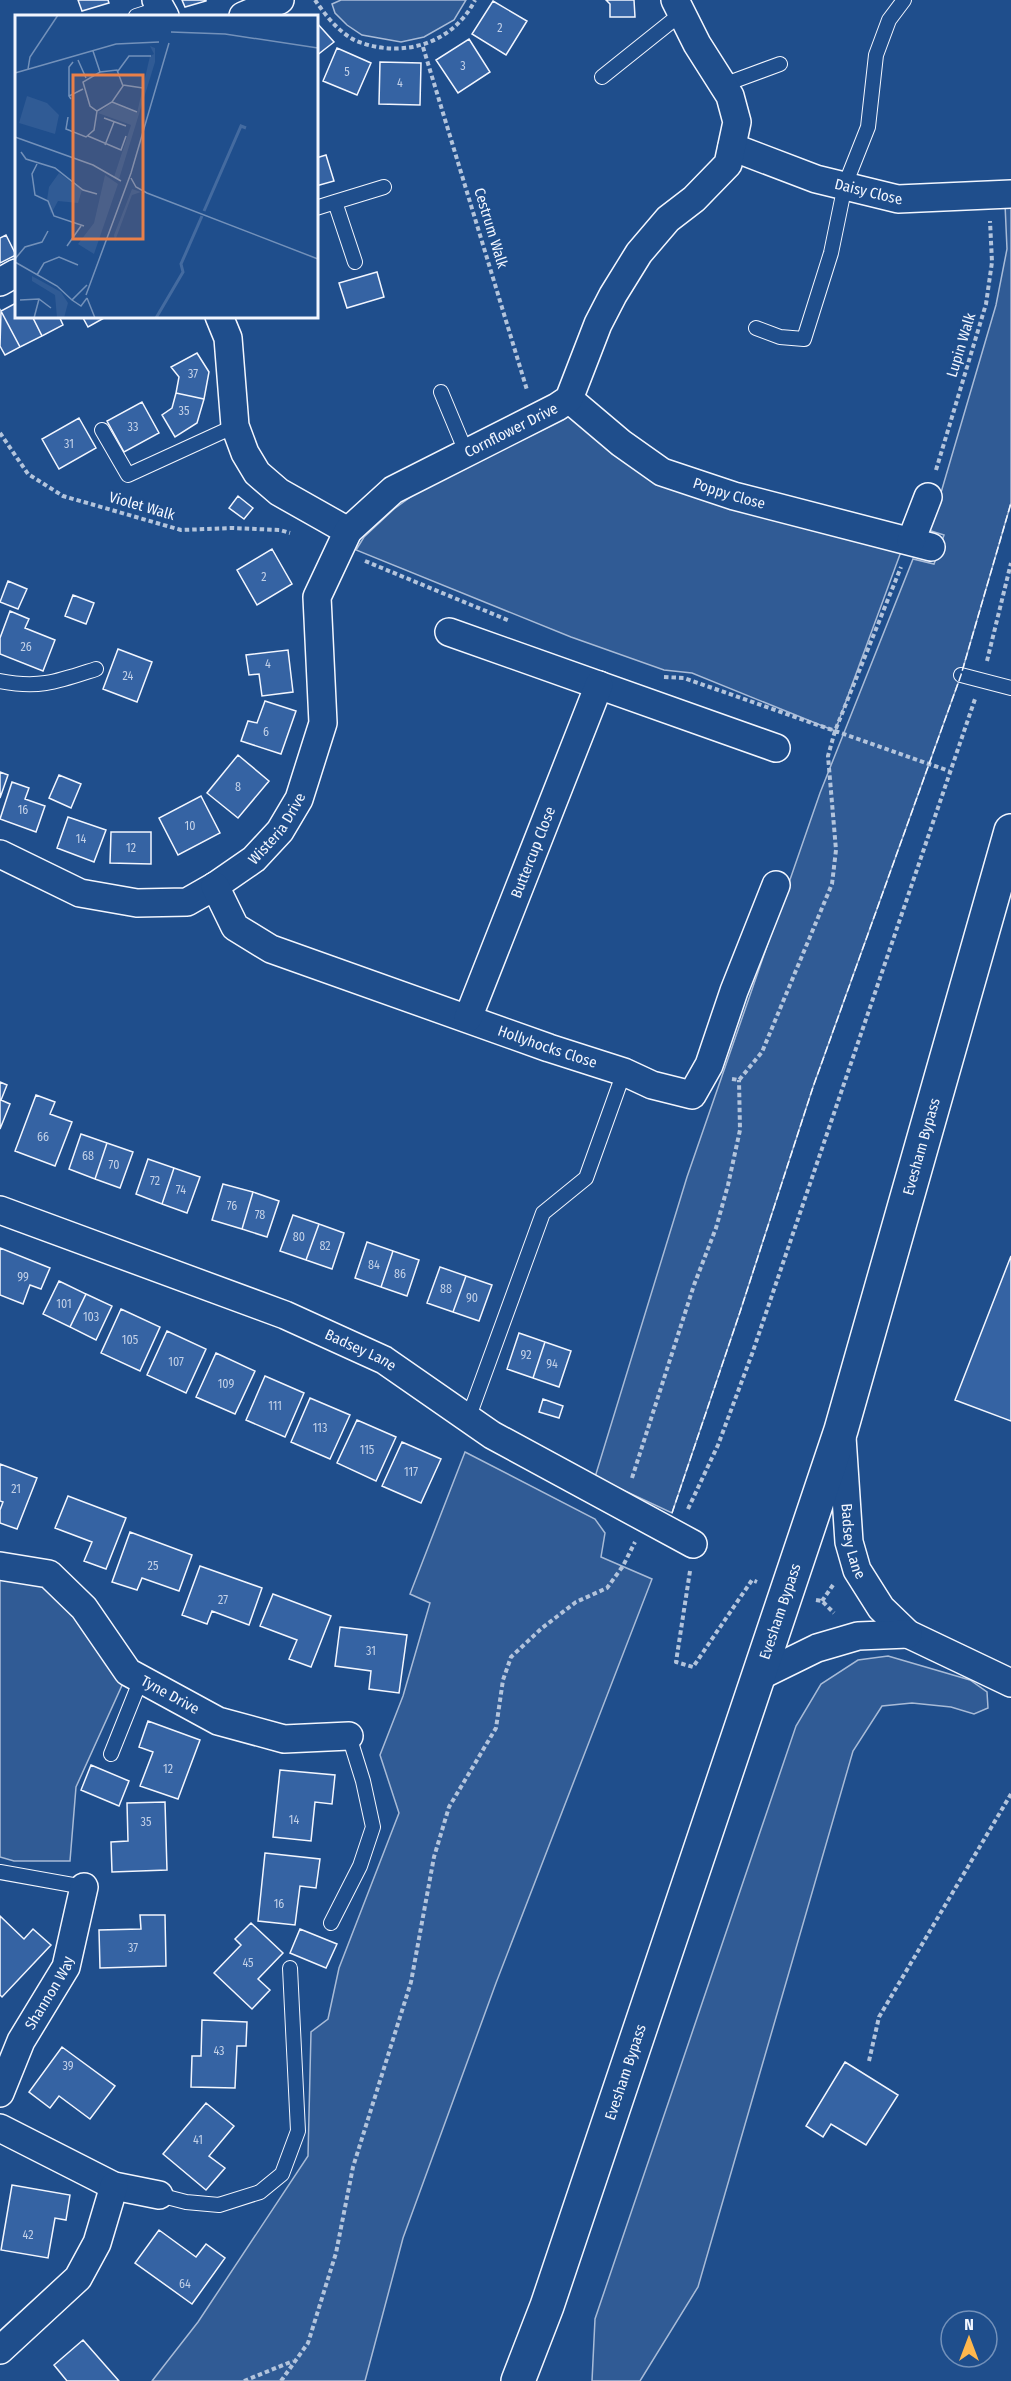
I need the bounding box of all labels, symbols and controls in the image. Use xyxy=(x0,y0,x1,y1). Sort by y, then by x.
inset map xyxy=(15,15,318,318)
house number: 2 xyxy=(497,21,503,35)
house number: 3 xyxy=(460,59,466,73)
house number: 5 xyxy=(344,65,350,79)
house number: 4 xyxy=(397,76,403,90)
street label: Daisy Close xyxy=(833,175,903,208)
street label: Cestrum Walk xyxy=(470,186,512,270)
street label: Lupin Walk xyxy=(943,311,979,379)
house number: 37 xyxy=(188,367,198,381)
street label: Cornflower Drive xyxy=(461,399,561,461)
house number: 35 xyxy=(179,404,190,418)
house number: 33 xyxy=(128,420,138,434)
house number: 31 xyxy=(64,437,74,451)
street label: Poppy Close xyxy=(691,474,767,513)
street label: Violet Walk xyxy=(107,488,177,524)
house number: 2 xyxy=(261,570,267,584)
house number: 26 xyxy=(20,640,32,654)
house number: 4 xyxy=(265,657,271,671)
house number: 24 xyxy=(123,669,134,683)
house number: 6 xyxy=(263,725,269,739)
house number: 8 xyxy=(235,780,241,794)
street label: Wisteria Drive xyxy=(245,791,309,868)
house number: 16 xyxy=(18,803,28,817)
street label: Buttercup Close xyxy=(507,804,559,901)
house number: 10 xyxy=(185,819,195,833)
house number: 14 xyxy=(76,832,86,846)
house number: 12 xyxy=(126,841,136,855)
street label: Hollyhocks Close xyxy=(495,1021,599,1072)
street label: Evesham Bypass xyxy=(899,1096,944,1197)
house number: 66 xyxy=(37,1130,49,1144)
house number: 68 xyxy=(82,1149,94,1163)
house number: 70 xyxy=(109,1158,119,1172)
house number: 72 xyxy=(150,1174,160,1188)
house number: 74 xyxy=(176,1183,186,1197)
house number: 76 xyxy=(227,1199,237,1213)
house number: 78 xyxy=(255,1208,265,1222)
house number: 80 xyxy=(293,1230,305,1244)
house number: 82 xyxy=(319,1239,331,1253)
house number: 84 xyxy=(368,1258,380,1272)
house number: 86 xyxy=(394,1267,406,1281)
house number: 99 xyxy=(17,1270,29,1284)
house number: 88 xyxy=(440,1282,452,1296)
house number: 90 xyxy=(466,1291,478,1305)
house number: 101 xyxy=(56,1297,72,1311)
house number: 103 xyxy=(83,1310,99,1324)
street label: Badsey Lane xyxy=(322,1325,400,1375)
house number: 105 xyxy=(122,1333,139,1347)
house number: 92 xyxy=(521,1348,531,1362)
house number: 107 xyxy=(168,1355,184,1369)
house number: 94 xyxy=(546,1357,558,1371)
house number: 109 xyxy=(218,1377,235,1391)
house number: 111 xyxy=(268,1399,282,1413)
house number: 113 xyxy=(313,1421,327,1435)
house number: 115 xyxy=(360,1443,375,1457)
house number: 117 xyxy=(404,1465,418,1479)
house number: 21 xyxy=(11,1482,21,1496)
street label: Badsey Lane xyxy=(837,1503,869,1582)
house number: 25 xyxy=(148,1559,159,1573)
street label: Evesham Bypass xyxy=(756,1561,805,1662)
house number: 27 xyxy=(218,1593,228,1607)
house number: 31 xyxy=(366,1644,376,1658)
street label: Tyne Drive xyxy=(138,1672,202,1718)
house number: 12 xyxy=(163,1762,173,1776)
house number: 14 xyxy=(289,1813,299,1827)
house number: 35 xyxy=(141,1815,152,1829)
house number: 16 xyxy=(274,1897,284,1911)
house number: 37 xyxy=(128,1941,138,1955)
street label: Shannon Way xyxy=(21,1954,77,2033)
house number: 45 xyxy=(242,1956,254,1970)
street label: Evesham Bypass xyxy=(601,2022,650,2123)
house number: 43 xyxy=(213,2044,225,2058)
house number: 39 xyxy=(62,2059,74,2073)
house number: 41 xyxy=(193,2133,203,2147)
house number: 42 xyxy=(23,2228,33,2242)
house number: 64 xyxy=(179,2277,191,2291)
north arrow xyxy=(939,2309,999,2369)
text: N xyxy=(964,2315,974,2334)

